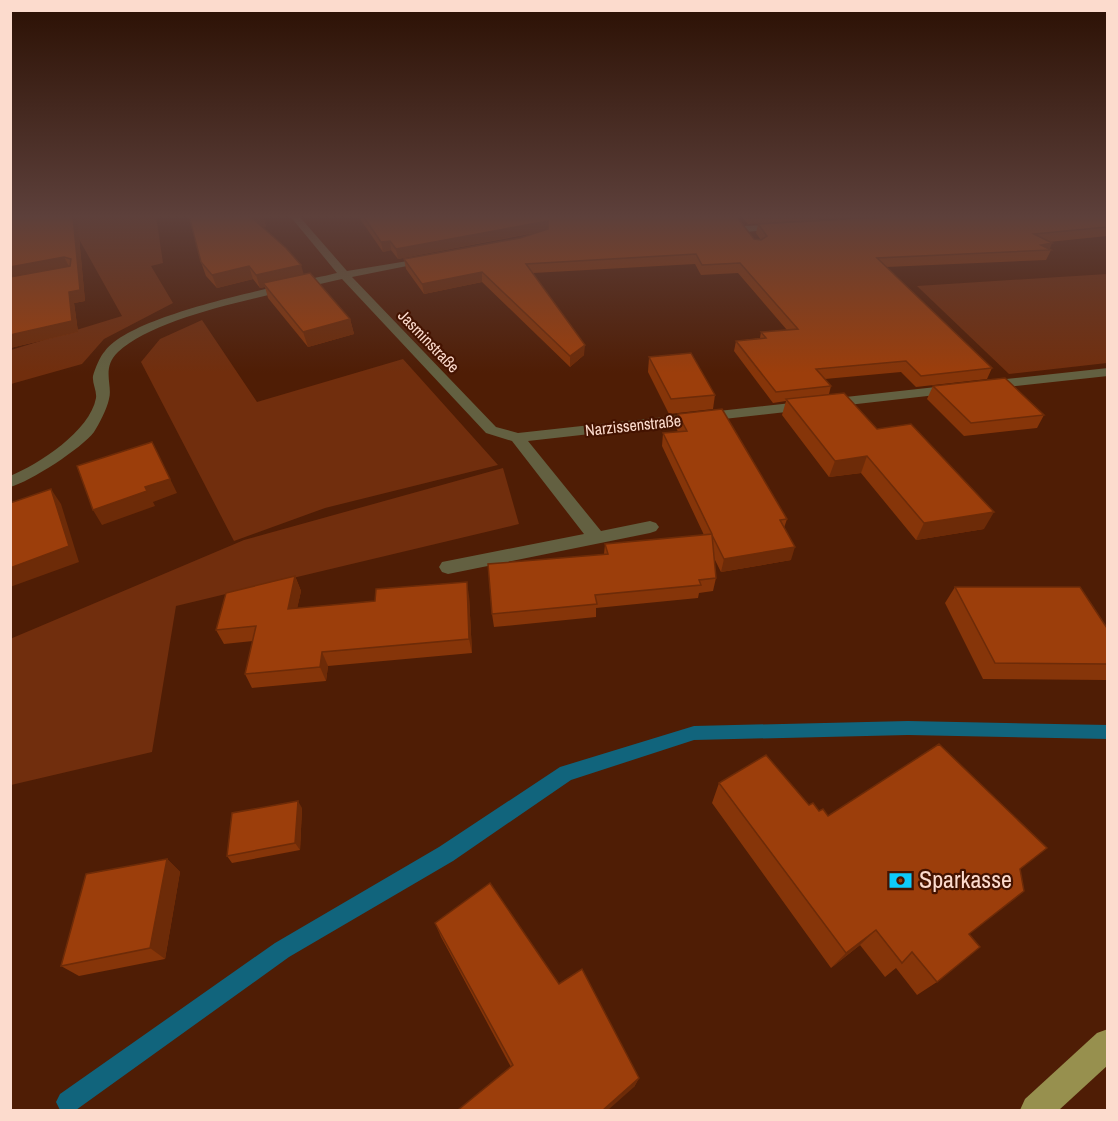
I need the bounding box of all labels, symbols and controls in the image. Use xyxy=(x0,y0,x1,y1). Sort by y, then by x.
street label: Jasminstraße xyxy=(393,305,465,377)
street label: Narzissenstraße xyxy=(584,409,682,441)
place label: Sparkasse xyxy=(919,863,1012,895)
bank icon: Sparkasse xyxy=(888,867,914,893)

